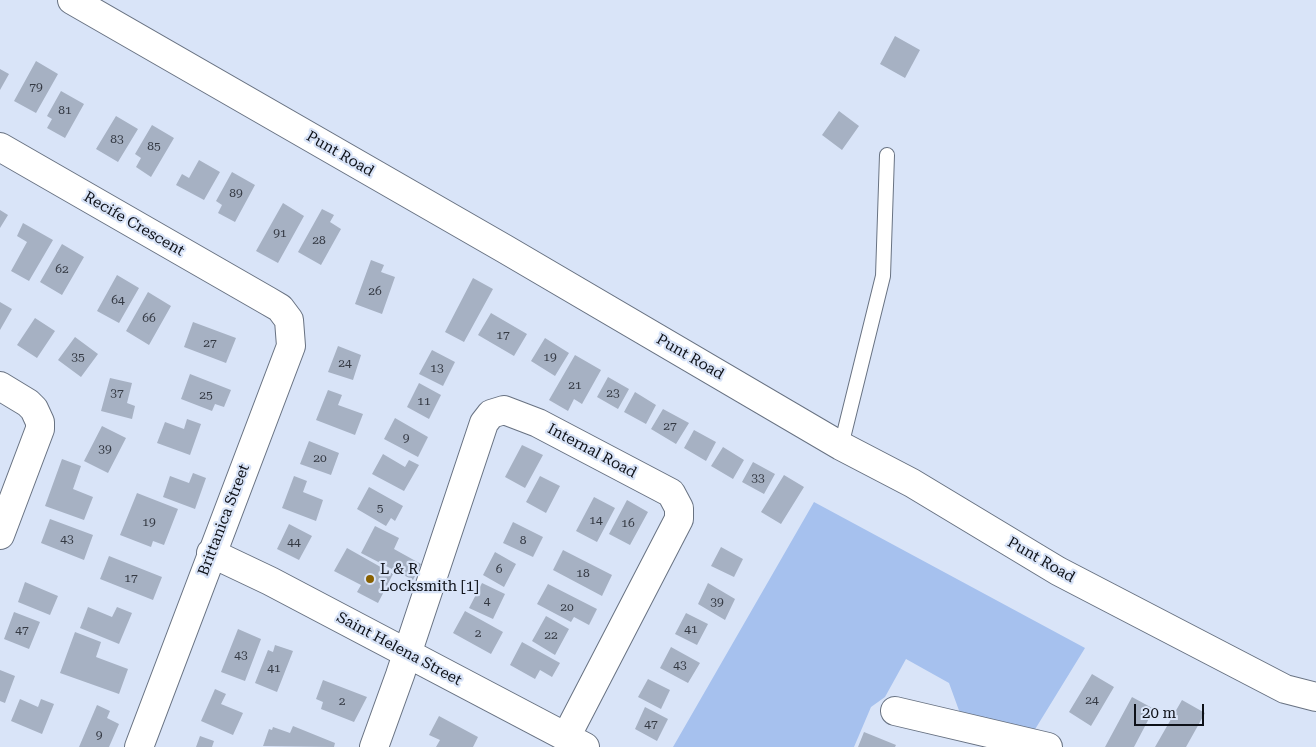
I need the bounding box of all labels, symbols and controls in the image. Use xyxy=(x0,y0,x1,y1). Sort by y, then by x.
house number: 79 xyxy=(29,80,43,94)
house number: 81 xyxy=(58,103,72,117)
street label: Punt Road xyxy=(303,127,377,181)
house number: 83 xyxy=(110,132,124,146)
house number: 85 xyxy=(147,139,161,153)
house number: 89 xyxy=(229,186,243,200)
street label: Recife Crescent xyxy=(80,188,188,260)
house number: 91 xyxy=(273,226,287,240)
house number: 28 xyxy=(312,233,326,247)
house number: 62 xyxy=(55,262,69,276)
house number: 26 xyxy=(368,284,382,298)
house number: 64 xyxy=(111,293,125,307)
house number: 66 xyxy=(142,311,156,325)
house number: 17 xyxy=(496,328,510,342)
street label: Punt Road xyxy=(653,330,727,384)
house number: 27 xyxy=(203,336,217,350)
house number: 35 xyxy=(71,350,85,364)
house number: 19 xyxy=(543,350,557,364)
house number: 24 xyxy=(338,356,352,370)
house number: 13 xyxy=(430,361,444,375)
house number: 21 xyxy=(568,378,582,392)
house number: 37 xyxy=(110,386,124,400)
house number: 23 xyxy=(606,386,620,400)
house number: 25 xyxy=(199,388,213,402)
house number: 11 xyxy=(417,394,431,408)
house number: 27 xyxy=(663,419,677,433)
street label: Internal Road xyxy=(544,420,640,482)
house number: 9 xyxy=(403,431,409,445)
house number: 39 xyxy=(98,442,112,456)
house number: 20 xyxy=(313,451,327,465)
street label: Brittanica Street xyxy=(194,462,254,578)
house number: 33 xyxy=(751,471,765,485)
house number: 5 xyxy=(377,501,383,515)
house number: 14 xyxy=(589,513,603,527)
house number: 19 xyxy=(142,515,156,529)
house number: 16 xyxy=(621,516,635,530)
house number: 43 xyxy=(60,532,74,546)
house number: 8 xyxy=(520,533,526,547)
street label: Punt Road xyxy=(1004,533,1078,587)
house number: 44 xyxy=(287,535,301,549)
place label: L & R Locksmith [1] xyxy=(380,561,479,596)
house number: 6 xyxy=(496,562,502,576)
house number: 18 xyxy=(576,566,590,580)
house number: 17 xyxy=(124,571,138,585)
marker: L & R Locksmith [1] xyxy=(364,573,376,585)
house number: 4 xyxy=(484,594,490,608)
house number: 39 xyxy=(710,595,724,609)
house number: 20 xyxy=(560,600,574,614)
street label: Saint Helena Street xyxy=(333,608,465,690)
house number: 41 xyxy=(684,622,698,636)
house number: 47 xyxy=(15,623,29,637)
house number: 2 xyxy=(475,626,481,640)
house number: 22 xyxy=(544,628,558,642)
house number: 43 xyxy=(234,648,248,662)
house number: 43 xyxy=(673,658,687,672)
house number: 41 xyxy=(267,661,281,675)
house number: 24 xyxy=(1085,693,1099,707)
house number: 2 xyxy=(339,694,345,708)
scale bar xyxy=(1136,694,1206,726)
text: 20 m xyxy=(1142,704,1176,722)
house number: 47 xyxy=(644,717,658,731)
house number: 9 xyxy=(96,728,102,742)

